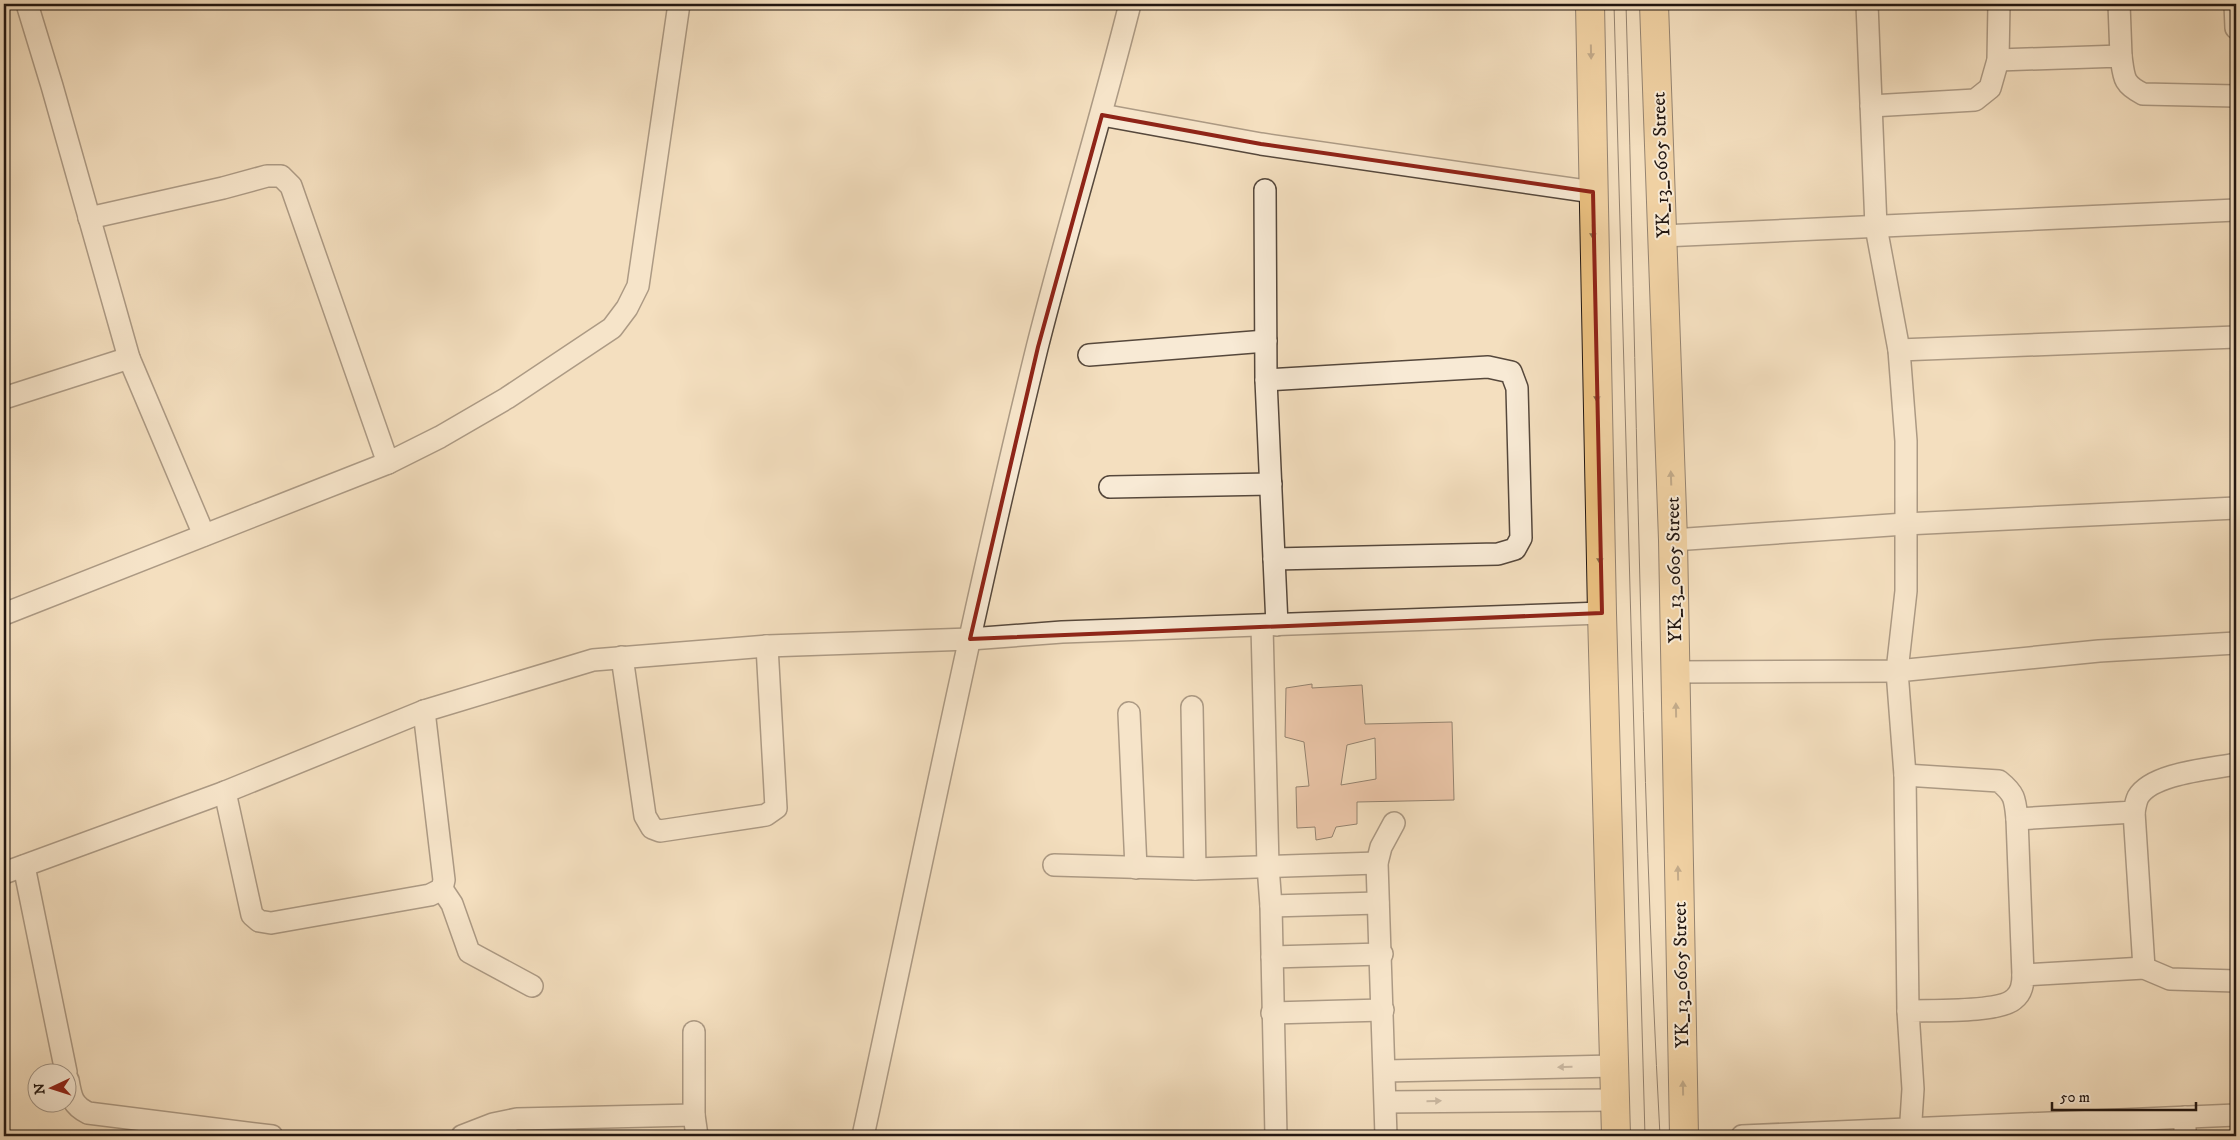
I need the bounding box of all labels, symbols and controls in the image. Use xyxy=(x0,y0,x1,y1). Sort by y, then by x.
one-way arrow xyxy=(1587,45,1595,61)
street label: YK_13_0605 Street xyxy=(1647,91,1676,238)
one-way arrow xyxy=(1590,225,1598,241)
one-way arrow xyxy=(1593,387,1601,403)
one-way arrow xyxy=(1667,469,1675,485)
street label: YK_13_0605 Street xyxy=(1662,497,1687,643)
one-way arrow xyxy=(1597,550,1605,566)
one-way arrow xyxy=(1672,702,1680,718)
one-way arrow xyxy=(1674,864,1682,880)
street label: YK_13_0605 Street xyxy=(1669,902,1694,1048)
north arrow xyxy=(28,1062,78,1112)
one-way arrow xyxy=(1557,1064,1573,1072)
one-way arrow xyxy=(1679,1079,1687,1095)
scale bar xyxy=(2052,1080,2196,1112)
text: N xyxy=(31,1082,49,1095)
text: 50 m xyxy=(2060,1088,2090,1107)
one-way arrow xyxy=(1427,1097,1443,1105)

